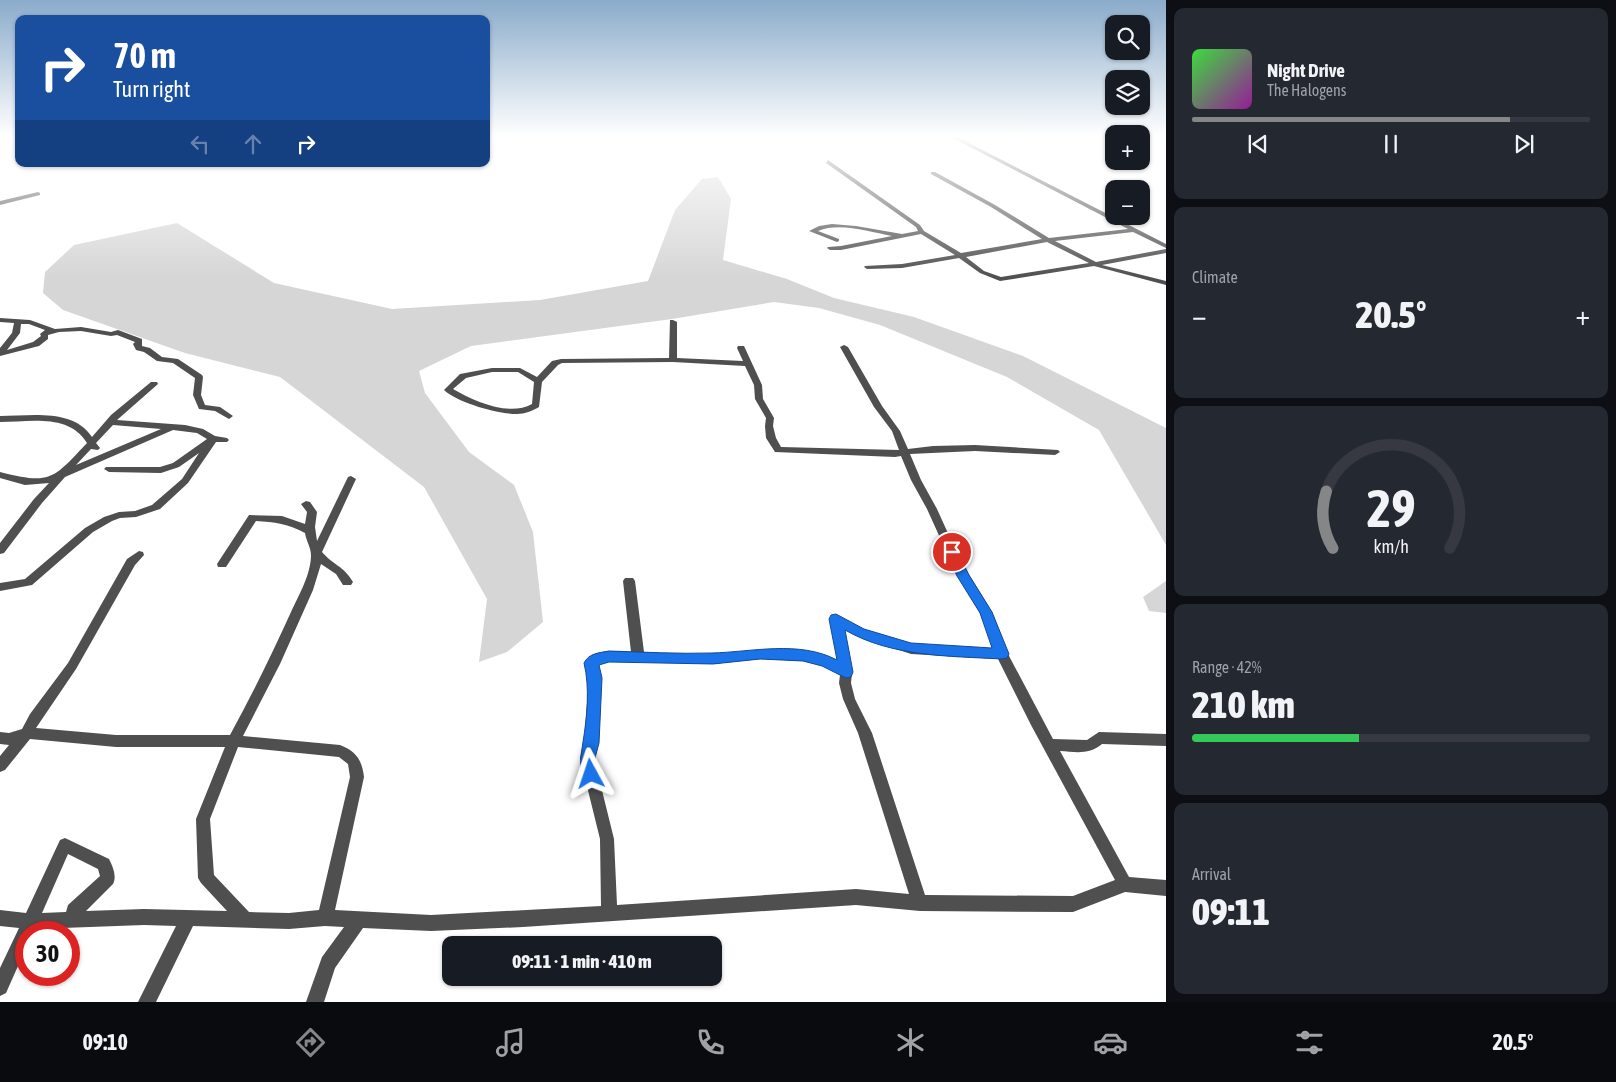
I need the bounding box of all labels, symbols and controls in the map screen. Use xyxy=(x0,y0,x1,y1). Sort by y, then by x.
map controls xyxy=(1105,15,1150,225)
button: search xyxy=(1105,15,1150,60)
icon: right xyxy=(30,35,95,100)
text: 70 m xyxy=(113,35,176,75)
text: Night Drive xyxy=(1267,59,1345,81)
button: layers xyxy=(1105,70,1150,115)
text: Turn right xyxy=(113,76,190,102)
text: The Halogens xyxy=(1267,81,1347,99)
button: + xyxy=(1105,125,1150,170)
icon: left xyxy=(186,130,214,158)
icon: ahead xyxy=(239,130,267,158)
icon: right xyxy=(292,130,320,158)
icon: previous xyxy=(1244,130,1272,158)
icon: pause xyxy=(1377,130,1405,158)
icon: next xyxy=(1510,130,1538,158)
button: − xyxy=(1105,180,1150,225)
text: Climate xyxy=(1192,268,1238,286)
text: 20.5° xyxy=(1356,293,1426,336)
text: − xyxy=(1192,299,1207,331)
text: + xyxy=(1575,299,1590,331)
text: 29 xyxy=(1367,478,1415,538)
pin xyxy=(931,531,973,573)
text: km/h xyxy=(1373,536,1409,557)
icon: arrive xyxy=(938,538,966,566)
text: Range · 42% xyxy=(1192,658,1262,676)
text: 210 km xyxy=(1192,683,1295,726)
position arrow xyxy=(564,747,616,799)
text: Arrival xyxy=(1192,865,1231,883)
text: 09:11 xyxy=(1192,890,1270,933)
speed limit sign: 30 xyxy=(15,921,80,986)
text: 09:11 · 1 min · 410 m xyxy=(512,950,652,972)
icon: directions xyxy=(293,1025,328,1060)
icon: music xyxy=(493,1025,528,1060)
icon: phone xyxy=(693,1025,728,1060)
icon: climate xyxy=(893,1025,928,1060)
icon: car xyxy=(1093,1025,1128,1060)
icon: filters xyxy=(1292,1025,1327,1060)
text: 09:10 xyxy=(82,1029,128,1055)
text: 20.5° xyxy=(1492,1029,1533,1055)

